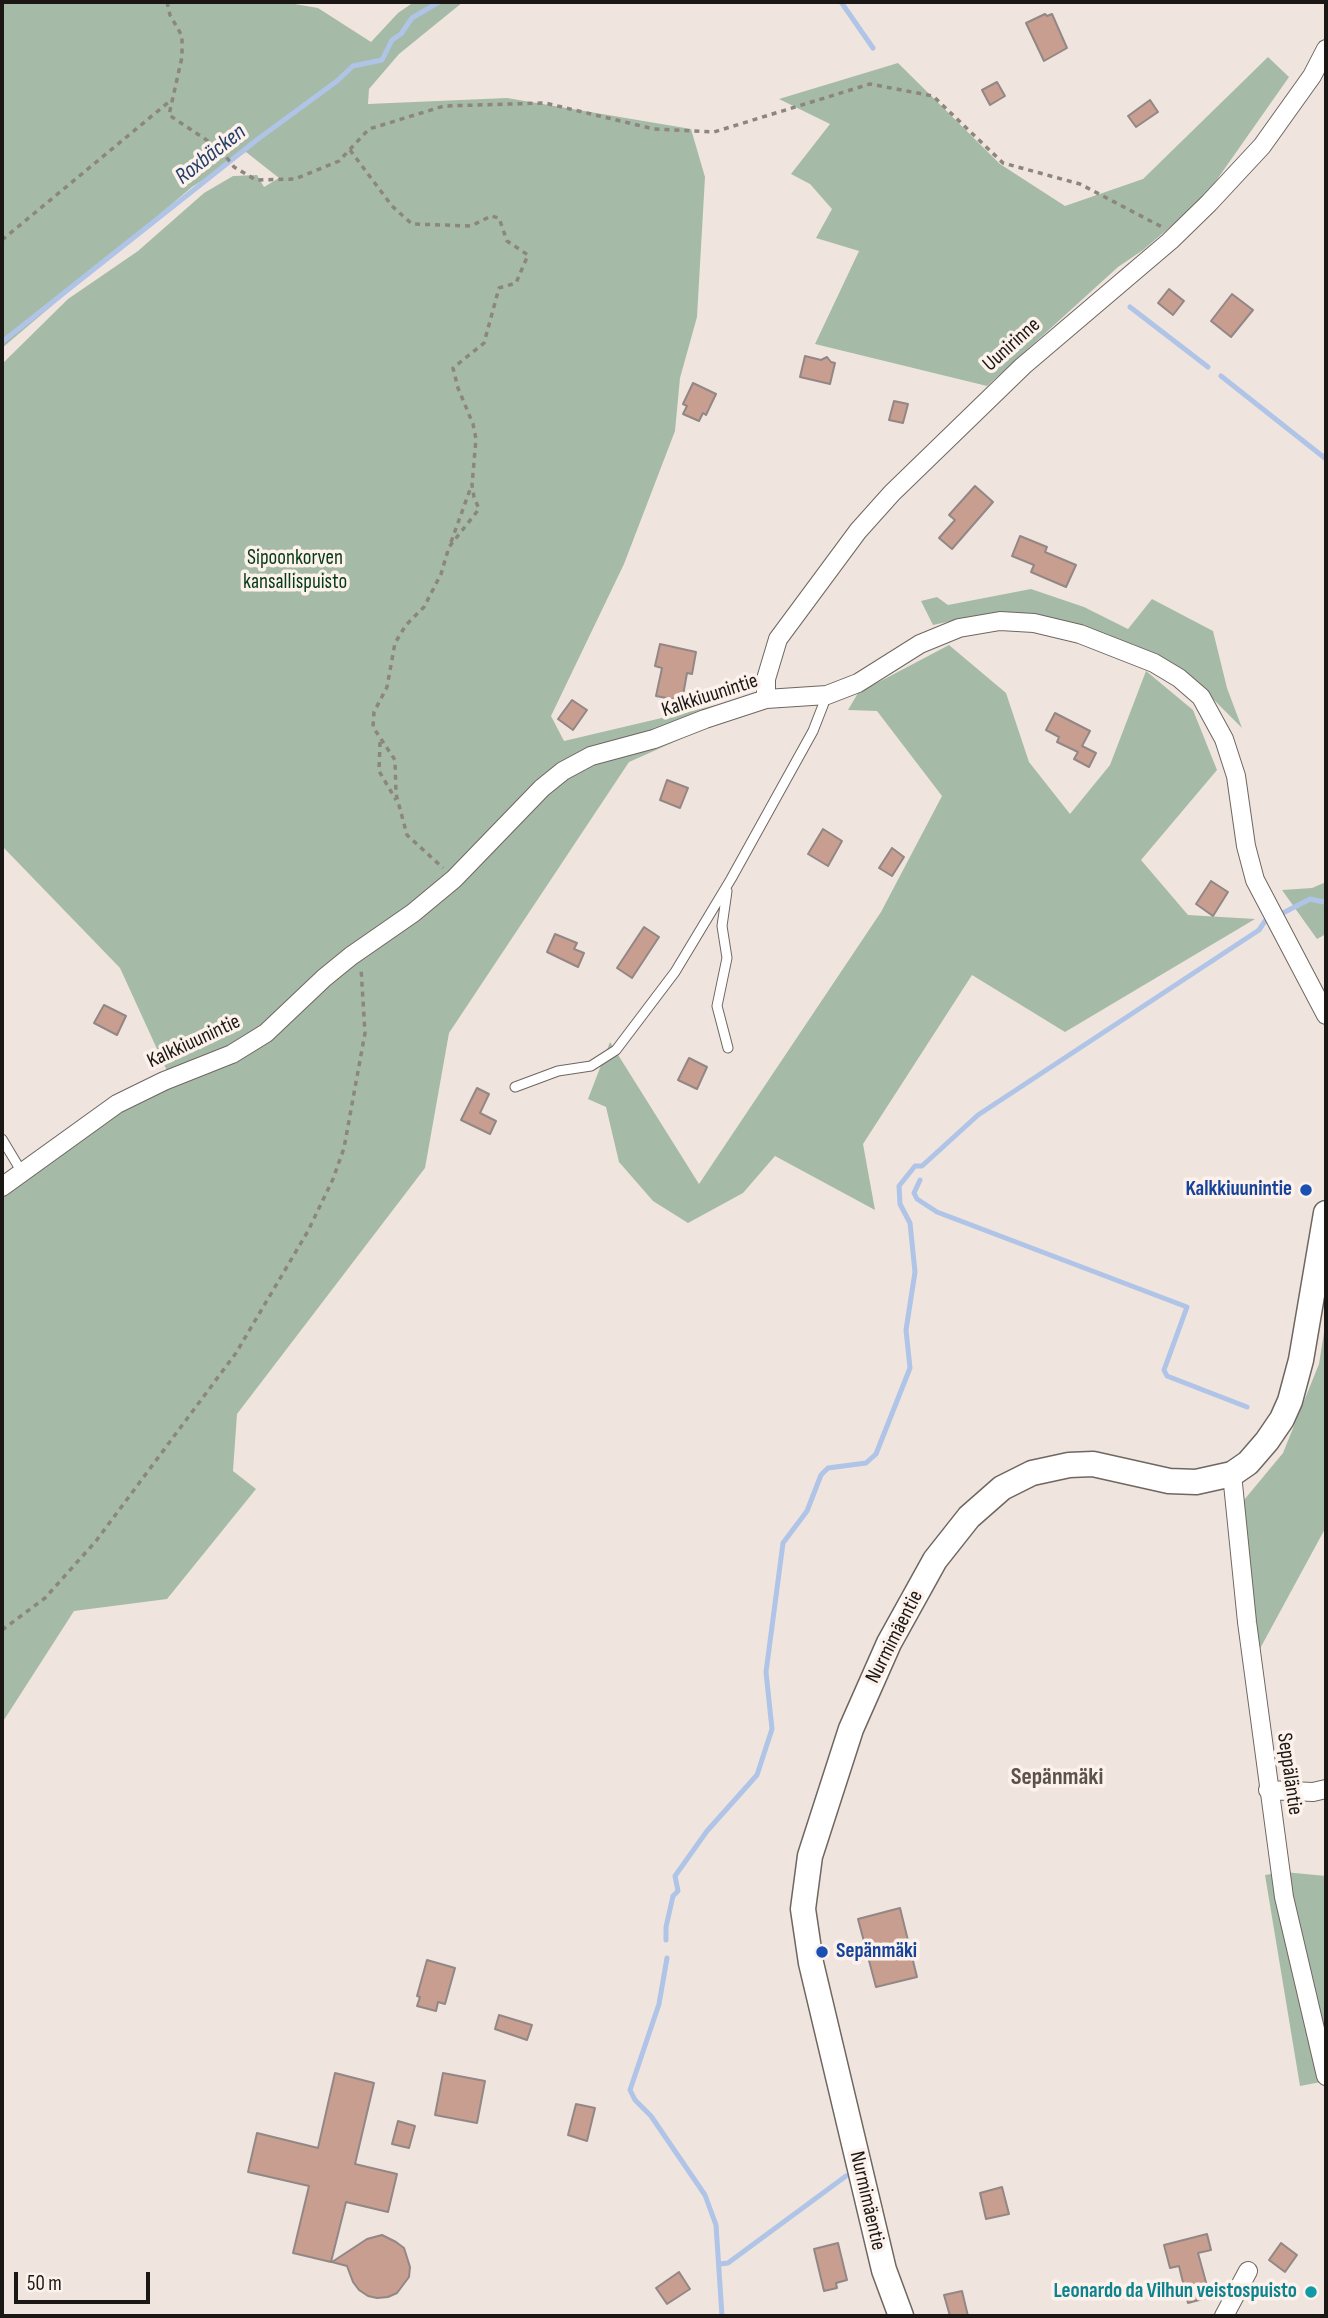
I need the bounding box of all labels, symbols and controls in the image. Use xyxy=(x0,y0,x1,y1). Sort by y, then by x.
water label: Roxbäcken xyxy=(170,119,252,191)
street label: Uunirinne xyxy=(978,313,1046,377)
park label: Sipoonkorven kansallispuisto xyxy=(243,546,347,596)
street label: Kalkkiuunintie xyxy=(659,669,761,723)
street label: Kalkkiuunintie xyxy=(144,1010,244,1074)
place label: Kalkkiuunintie xyxy=(1185,1177,1292,1203)
marker: Kalkkiuunintie xyxy=(1298,1182,1314,1198)
street label: Nurmimäentie xyxy=(861,1586,929,1688)
street label: Seppäläntie xyxy=(1271,1731,1307,1817)
district label: Sepänmäki xyxy=(1011,1764,1103,1792)
place label: Sepänmäki xyxy=(836,1939,917,1965)
marker: Sepänmäki xyxy=(814,1944,830,1960)
street label: Nurmimäentie xyxy=(843,2149,891,2253)
scale bar xyxy=(18,2258,154,2302)
text: 50 m xyxy=(27,2271,62,2296)
place label: Leonardo da Vilhun veistospuisto xyxy=(1053,2279,1297,2305)
marker: Leonardo da Vilhun veistospuisto xyxy=(1303,2284,1319,2300)

